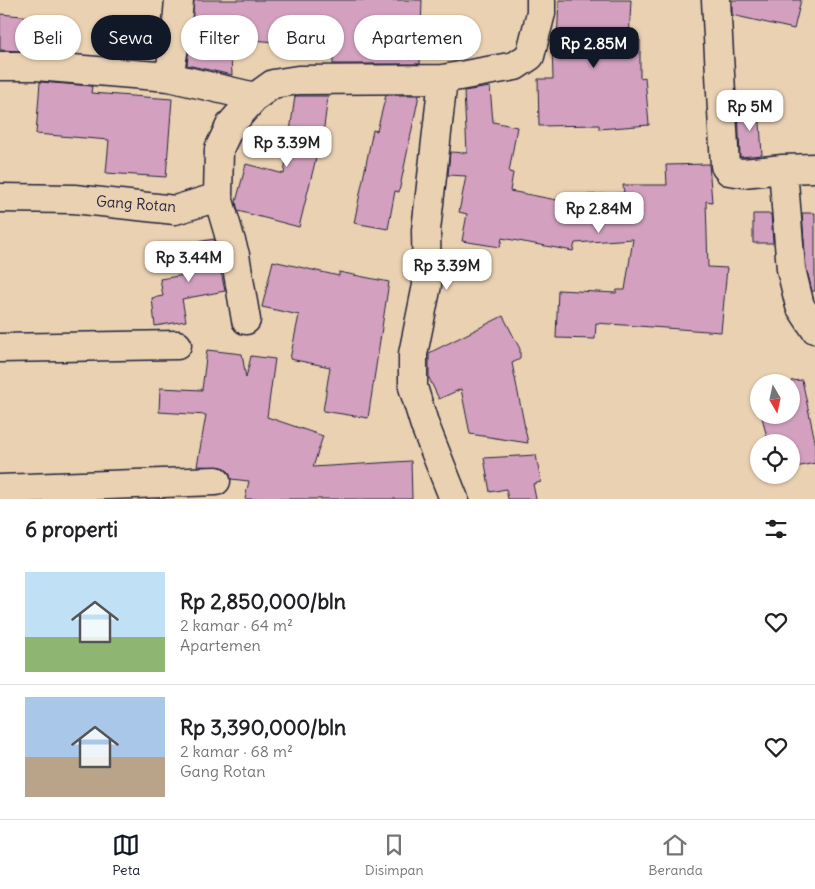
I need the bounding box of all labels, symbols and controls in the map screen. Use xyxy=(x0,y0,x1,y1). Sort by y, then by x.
chip: Beli xyxy=(15,15,81,60)
chip: Sewa xyxy=(91,15,171,60)
chip: Filter xyxy=(181,15,258,60)
chip: Baru xyxy=(268,15,344,60)
chip: Apartemen xyxy=(354,15,481,60)
pin: Rp 2.85M xyxy=(542,27,646,69)
text: Rp 2.85M xyxy=(561,33,627,53)
pin: Rp 5M xyxy=(715,90,785,132)
text: Rp 5M xyxy=(727,96,773,116)
pin: Rp 3.39M xyxy=(235,126,339,168)
text: Rp 3.39M xyxy=(254,132,320,152)
street label: Gang Rotan xyxy=(95,191,177,216)
pin: Rp 2.84M xyxy=(547,192,651,234)
text: Rp 2.84M xyxy=(566,198,632,218)
pin: Rp 3.44M xyxy=(137,240,241,283)
text: Rp 3.44M xyxy=(156,247,222,267)
pin: Rp 3.39M xyxy=(395,248,499,291)
text: Rp 3.39M xyxy=(414,255,480,275)
north arrow xyxy=(750,374,800,424)
map controls xyxy=(750,374,800,484)
button: locate xyxy=(750,434,800,484)
icon: filters xyxy=(762,515,790,543)
text: 6 properti xyxy=(25,516,118,543)
text: Rp 2,850,000/bln xyxy=(180,588,346,615)
icon: home xyxy=(65,592,125,652)
icon: heart xyxy=(762,608,790,636)
text: 2 kamar · 64 m² xyxy=(180,615,293,635)
text: Apartemen xyxy=(180,635,261,655)
text: Rp 3,390,000/bln xyxy=(180,714,346,741)
icon: home xyxy=(65,717,125,777)
icon: heart xyxy=(762,733,790,761)
text: 2 kamar · 68 m² xyxy=(180,741,293,761)
text: Gang Rotan xyxy=(180,761,265,781)
tab: Peta xyxy=(112,831,140,879)
tab: Disimpan xyxy=(365,831,424,879)
tab: Beranda xyxy=(648,831,703,879)

